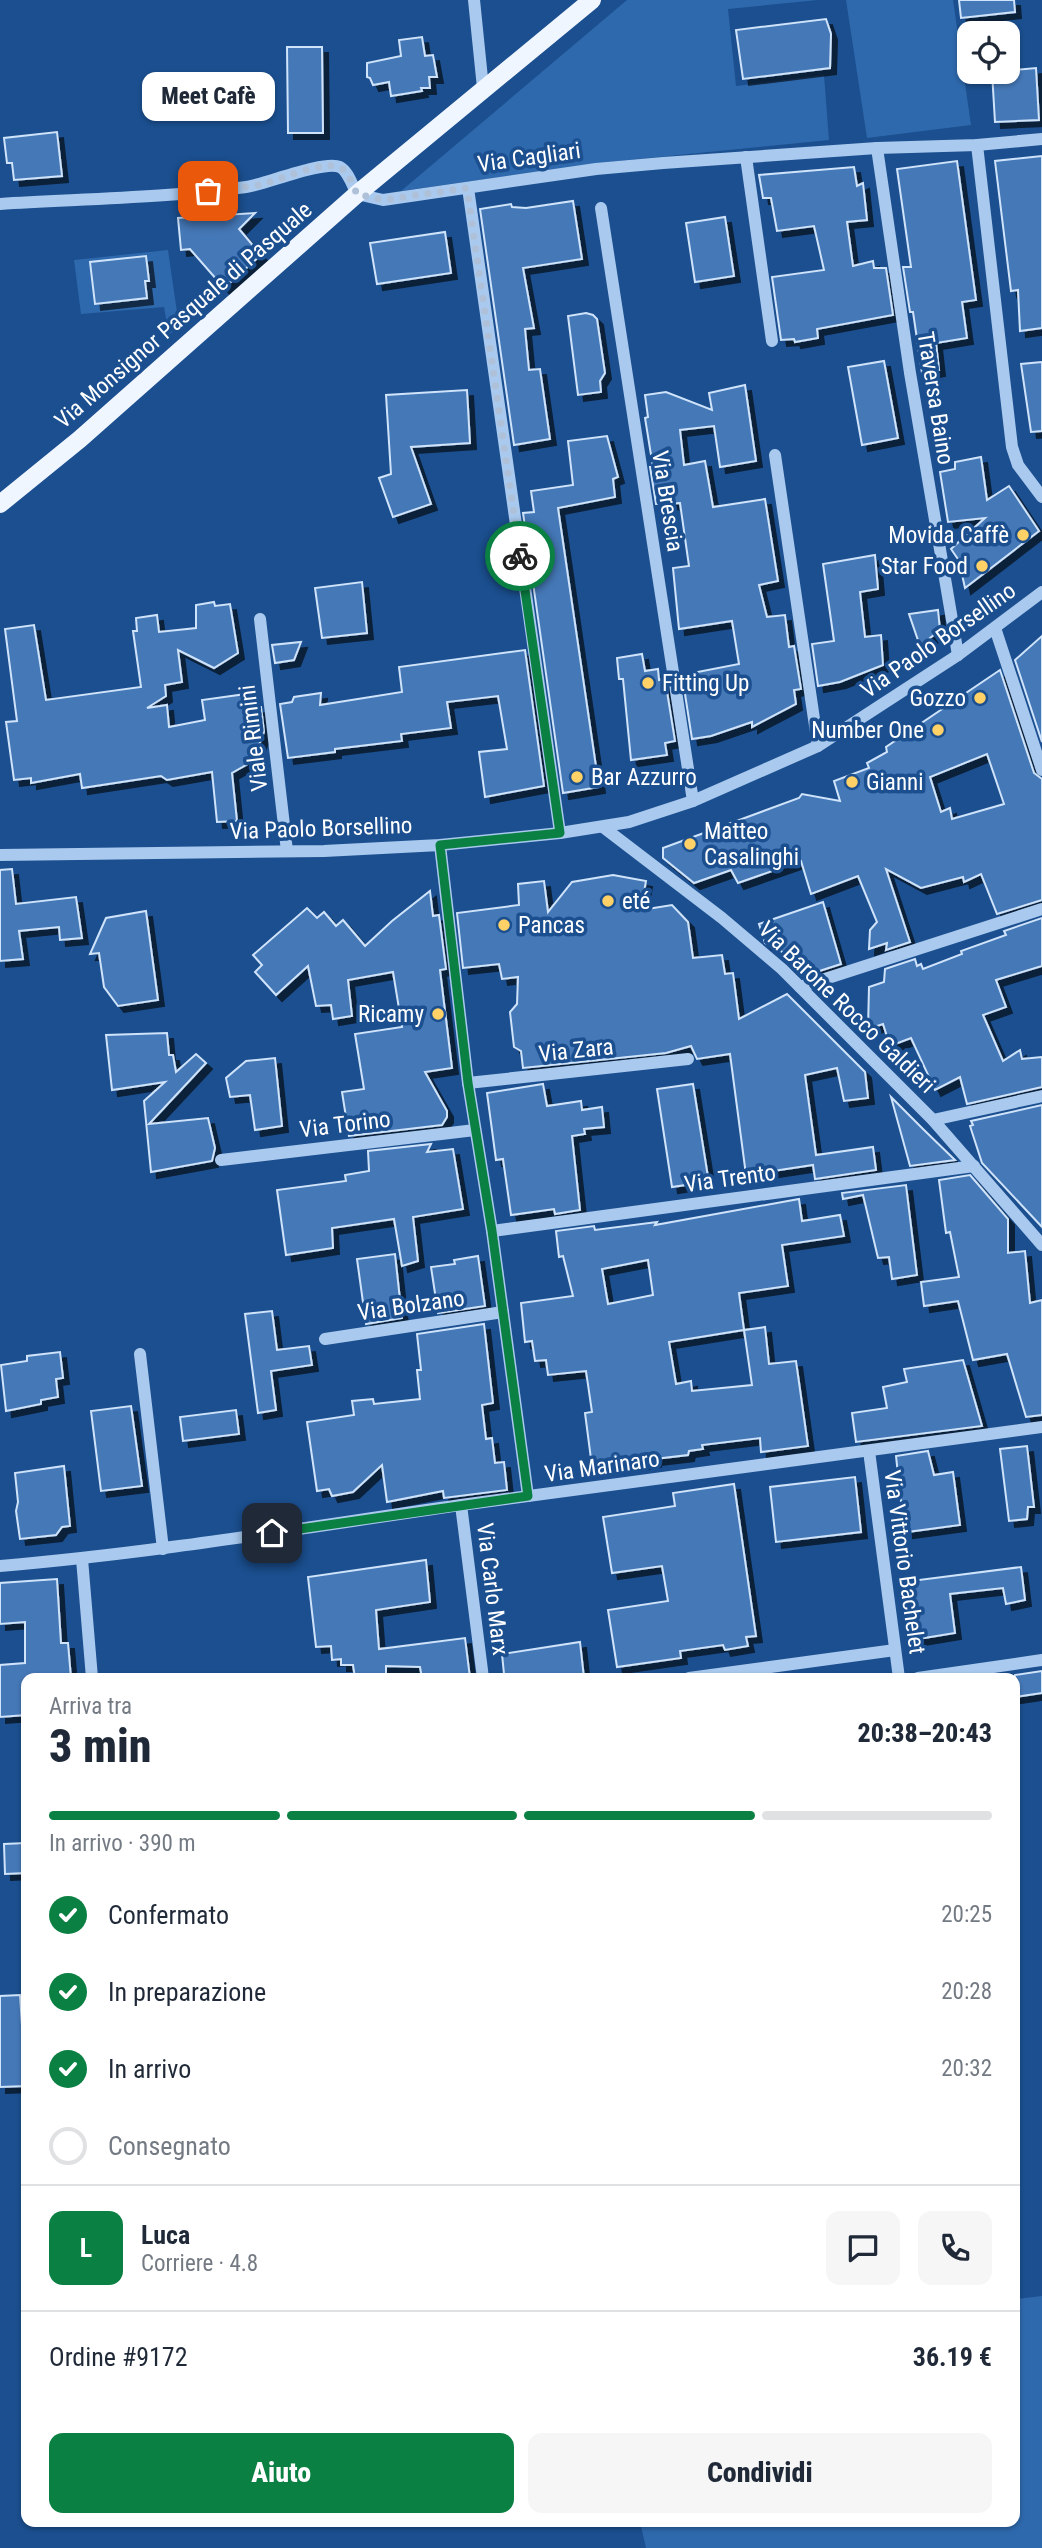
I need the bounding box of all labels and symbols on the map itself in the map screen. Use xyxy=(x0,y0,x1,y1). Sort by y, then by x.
callout: Meet Cafè xyxy=(142,72,274,121)
street label: Via Cagliari xyxy=(476,137,582,178)
pin xyxy=(178,161,238,221)
street label: Via Monsignor Pasquale di Pasquale xyxy=(49,196,317,434)
street label: Traversa Baino xyxy=(912,330,959,467)
street label: Via Brescia xyxy=(646,449,689,554)
courier xyxy=(485,521,555,591)
place label: Movida Caffè xyxy=(888,522,1009,549)
marker: Movida Caffè xyxy=(1015,527,1031,543)
place label: Star Food xyxy=(881,553,968,580)
marker: Star Food xyxy=(974,558,990,574)
street label: Via Paolo Borsellino xyxy=(856,577,1021,704)
place label: Fitting Up xyxy=(662,670,749,697)
marker: Fitting Up xyxy=(640,675,656,691)
street label: Viale Rimini xyxy=(234,683,273,793)
place label: Gozzo xyxy=(909,685,966,712)
marker: Gozzo xyxy=(972,690,988,706)
place label: Number One xyxy=(811,717,924,744)
marker: Number One xyxy=(930,722,946,738)
place label: Bar Azzurro xyxy=(591,764,697,791)
marker: Bar Azzurro xyxy=(569,769,585,785)
place label: Gianni xyxy=(866,769,923,796)
marker: Gianni xyxy=(844,774,860,790)
street label: Via Paolo Borsellino xyxy=(229,812,413,845)
place label: Matteo Casalinghi xyxy=(704,818,799,871)
marker: Matteo Casalinghi xyxy=(682,836,698,852)
place label: eté xyxy=(622,888,650,915)
marker: eté xyxy=(600,893,616,909)
place label: Pancas xyxy=(518,912,585,939)
street label: Via Barone Rocco Galdieri xyxy=(753,916,941,1099)
marker: Pancas xyxy=(496,917,512,933)
place label: Ricamy xyxy=(358,1001,424,1028)
marker: Ricamy xyxy=(430,1006,446,1022)
street label: Via Zara xyxy=(537,1033,615,1068)
street label: Via Torino xyxy=(298,1106,392,1143)
street label: Via Trento xyxy=(683,1159,778,1198)
street label: Via Bolzano xyxy=(356,1285,466,1326)
street label: Via Marinaro xyxy=(543,1445,661,1488)
street label: Via Vittorio Bachelet xyxy=(878,1468,931,1656)
pin xyxy=(242,1503,302,1563)
street label: Via Carlo Marx xyxy=(471,1521,514,1657)

